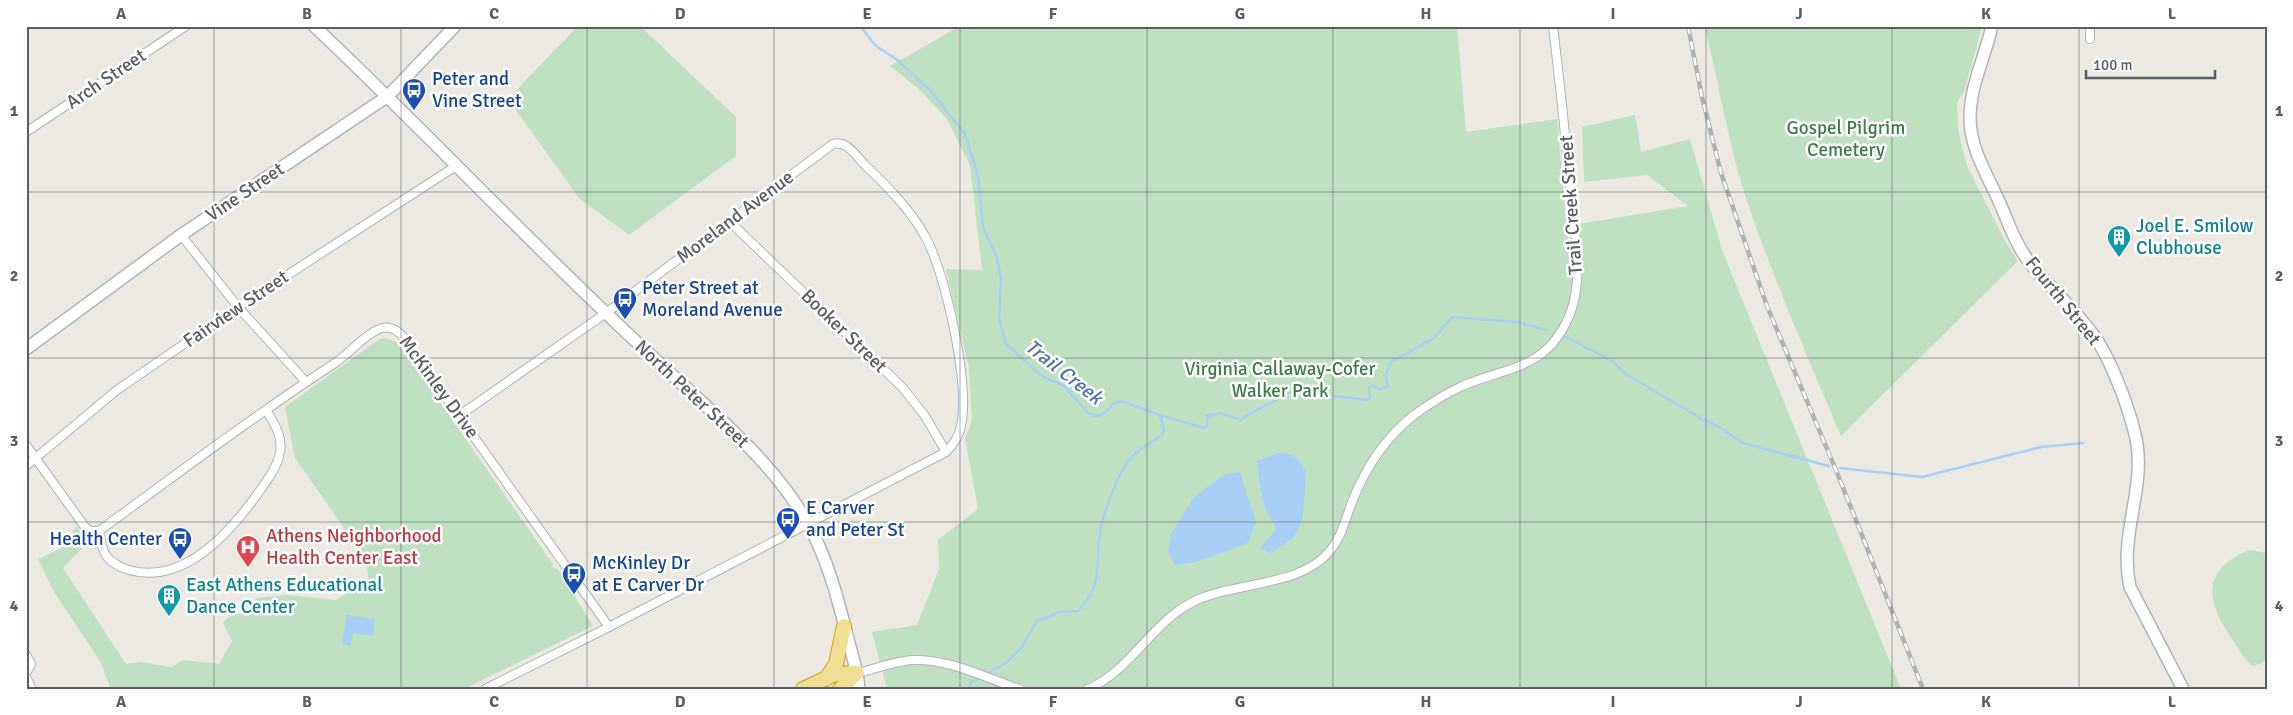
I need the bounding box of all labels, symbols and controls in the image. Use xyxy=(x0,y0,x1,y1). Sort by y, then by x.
text: A xyxy=(116,4,127,24)
text: B xyxy=(302,4,312,24)
text: C xyxy=(489,4,499,24)
text: D xyxy=(675,4,686,24)
text: E xyxy=(862,4,872,24)
text: F xyxy=(1049,4,1058,24)
text: G xyxy=(1235,4,1245,24)
text: H xyxy=(1421,4,1431,24)
text: I xyxy=(1610,4,1616,24)
text: J xyxy=(1795,4,1803,24)
text: K xyxy=(1981,4,1991,24)
text: L xyxy=(2168,4,2177,24)
street label: Arch Street xyxy=(61,43,151,114)
scale bar xyxy=(2086,48,2214,80)
text: 100 m xyxy=(2093,56,2133,74)
place label: Peter and Vine Street xyxy=(432,67,522,113)
bus stop icon: Peter and Vine Street xyxy=(401,77,427,111)
text: 1 xyxy=(10,101,19,121)
text: 1 xyxy=(2275,101,2284,121)
park label: Gospel Pilgrim Cemetery xyxy=(1787,116,1905,162)
street label: Trail Creek Street xyxy=(1554,134,1588,276)
street label: Vine Street xyxy=(201,157,289,227)
street label: Moreland Avenue xyxy=(672,165,798,269)
place label: Joel E. Smilow Clubhouse xyxy=(2136,214,2254,260)
building icon: Joel E. Smilow Clubhouse xyxy=(2106,224,2132,258)
street label: Fourth Street xyxy=(2020,252,2106,351)
street label: Fairview Street xyxy=(179,265,294,353)
text: 2 xyxy=(10,266,18,286)
text: 2 xyxy=(2275,266,2283,286)
place label: Peter Street at Moreland Avenue xyxy=(642,276,783,322)
street label: Booker Street xyxy=(796,284,892,378)
bus stop icon: Peter Street at Moreland Avenue xyxy=(612,286,638,320)
street label: McKinley Drive xyxy=(394,331,484,443)
water label: Trail Creek xyxy=(1020,334,1109,411)
street label: North Peter Street xyxy=(630,335,754,453)
park label: Virginia Callaway-Cofer Walker Park xyxy=(1185,357,1375,403)
text: 3 xyxy=(10,431,18,451)
text: 3 xyxy=(2275,431,2283,451)
place label: E Carver and Peter St xyxy=(806,496,905,542)
bus stop icon: E Carver and Peter St xyxy=(775,506,801,540)
place label: Athens Neighborhood Health Center East xyxy=(266,524,442,570)
bus stop icon: Health Center xyxy=(167,526,193,560)
place label: Health Center xyxy=(49,527,162,551)
hospital icon: Athens Neighborhood Health Center East xyxy=(235,534,261,568)
place label: McKinley Dr at E Carver Dr xyxy=(592,551,704,597)
bus stop icon: McKinley Dr at E Carver Dr xyxy=(561,561,587,595)
place label: East Athens Educational Dance Center xyxy=(186,573,383,619)
building icon: East Athens Educational Dance Center xyxy=(156,583,182,617)
text: 4 xyxy=(10,596,19,616)
text: 4 xyxy=(2275,596,2284,616)
text: A xyxy=(116,692,127,712)
text: B xyxy=(302,692,312,712)
text: C xyxy=(489,692,499,712)
text: D xyxy=(675,692,686,712)
text: E xyxy=(862,692,872,712)
text: F xyxy=(1049,692,1058,712)
text: G xyxy=(1235,692,1245,712)
text: H xyxy=(1421,692,1431,712)
text: I xyxy=(1610,692,1616,712)
text: J xyxy=(1795,692,1803,712)
text: K xyxy=(1981,692,1991,712)
text: L xyxy=(2168,692,2177,712)

